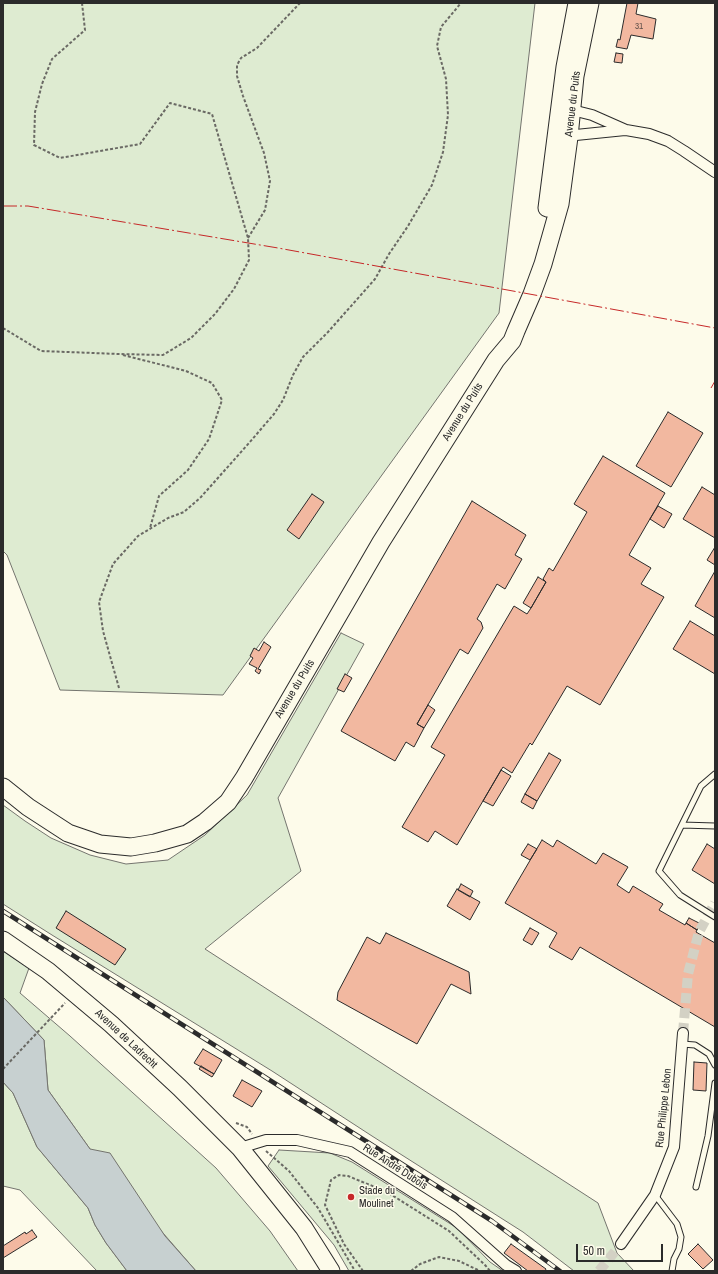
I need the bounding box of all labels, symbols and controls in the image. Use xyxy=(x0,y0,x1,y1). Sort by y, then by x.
house number: 31 xyxy=(635,22,643,32)
street label: Avenue du Puits xyxy=(562,70,584,138)
street label: Avenue du Puits xyxy=(440,380,486,444)
street label: Avenue du Puits xyxy=(272,657,318,721)
street label: Avenue de Ladrecht xyxy=(92,1007,160,1071)
street label: Rue Philippe Lebon xyxy=(653,1068,675,1148)
street label: Rue André Dubois xyxy=(360,1141,430,1193)
place label: Stade du Moulinet xyxy=(359,1184,395,1210)
marker: Stade du Moulinet xyxy=(346,1192,356,1202)
scale bar xyxy=(578,1236,665,1262)
text: 50 m xyxy=(583,1243,605,1259)

